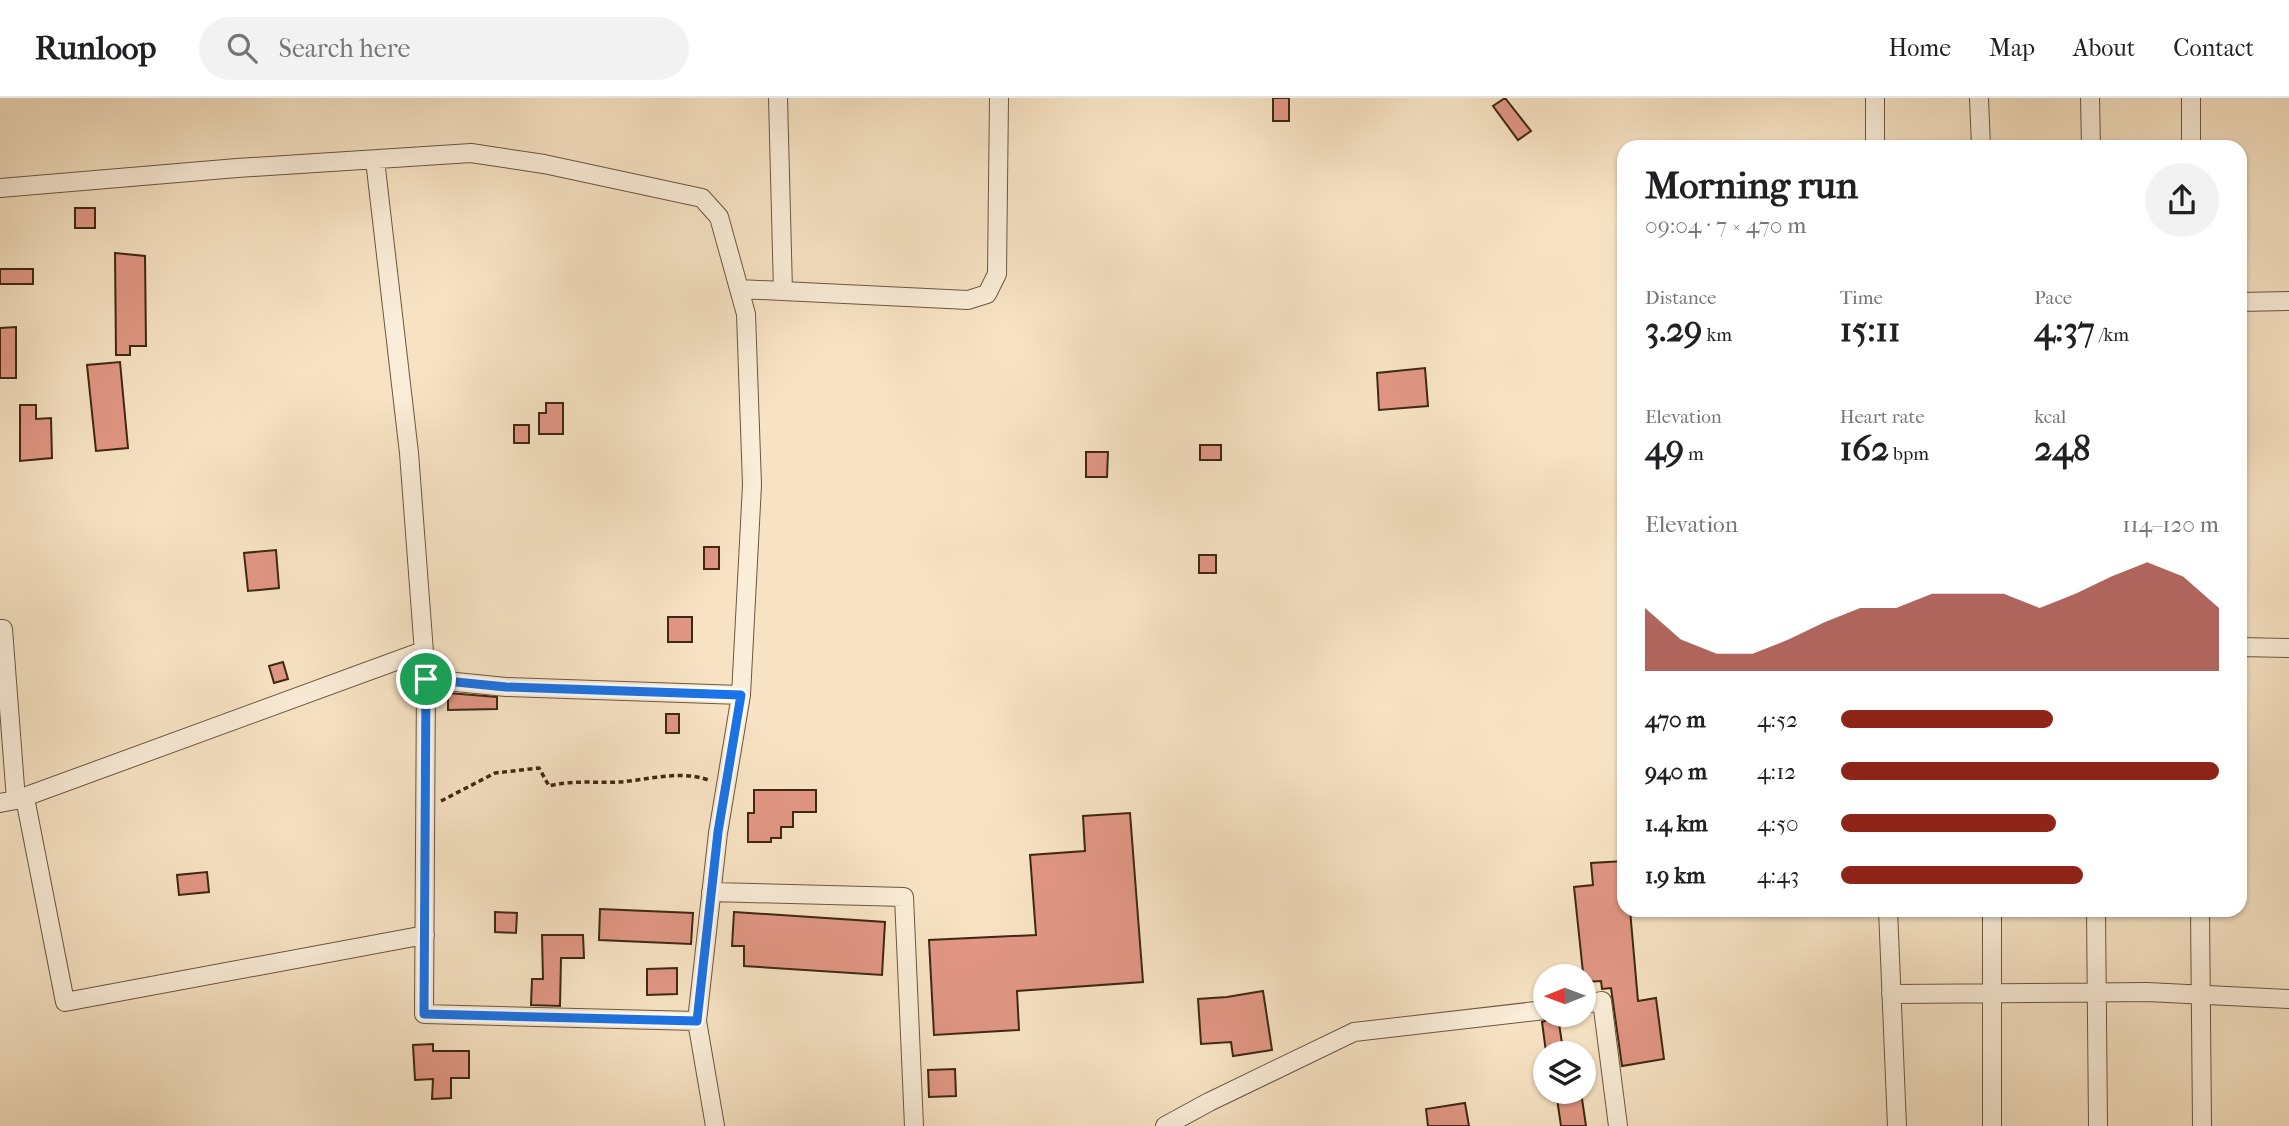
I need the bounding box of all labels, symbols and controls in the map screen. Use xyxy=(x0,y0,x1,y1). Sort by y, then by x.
search box xyxy=(199,17,689,80)
text: Runloop xyxy=(35,29,157,68)
icon: search xyxy=(223,29,261,67)
text: Search here xyxy=(279,33,410,64)
text: Home xyxy=(1889,34,1951,62)
text: Map xyxy=(1989,34,2035,62)
text: About xyxy=(2073,34,2135,62)
text: Contact xyxy=(2173,34,2254,62)
text: Morning run xyxy=(1645,163,1858,208)
button: share xyxy=(2145,163,2219,237)
text: 09:04 · 7 × 470 m xyxy=(1645,212,1806,239)
text: Distance xyxy=(1645,287,1716,309)
text: Time xyxy=(1840,287,1883,309)
text: Pace xyxy=(2034,287,2072,309)
text: 3.29 xyxy=(1645,309,1702,350)
text: 15:11 xyxy=(1840,309,1901,350)
text: 4:37 xyxy=(2034,309,2095,350)
text: km xyxy=(1702,324,1732,346)
text: /km xyxy=(2095,324,2129,346)
text: Elevation xyxy=(1645,406,1722,428)
text: Heart rate xyxy=(1840,406,1925,428)
text: kcal xyxy=(2034,406,2066,428)
text: 49 xyxy=(1645,428,1684,469)
text: 162 xyxy=(1840,428,1889,469)
text: 248 xyxy=(2034,428,2091,469)
text: m xyxy=(1684,443,1704,465)
text: bpm xyxy=(1889,443,1929,465)
text: Elevation xyxy=(1645,511,1738,538)
text: 114–120 m xyxy=(2122,511,2219,538)
pin xyxy=(396,649,456,709)
icon: arrive xyxy=(407,660,445,698)
text: 470 m xyxy=(1645,706,1706,733)
text: 4:52 xyxy=(1757,706,1798,733)
text: 940 m xyxy=(1645,758,1707,785)
text: 4:12 xyxy=(1757,758,1796,785)
text: 1.4 km xyxy=(1645,810,1708,837)
text: 4:50 xyxy=(1757,810,1799,837)
text: 1.9 km xyxy=(1645,862,1705,889)
text: 4:43 xyxy=(1757,862,1799,889)
north arrow xyxy=(1533,964,1596,1027)
map controls xyxy=(1533,964,1596,1104)
button: layers xyxy=(1533,1041,1596,1104)

